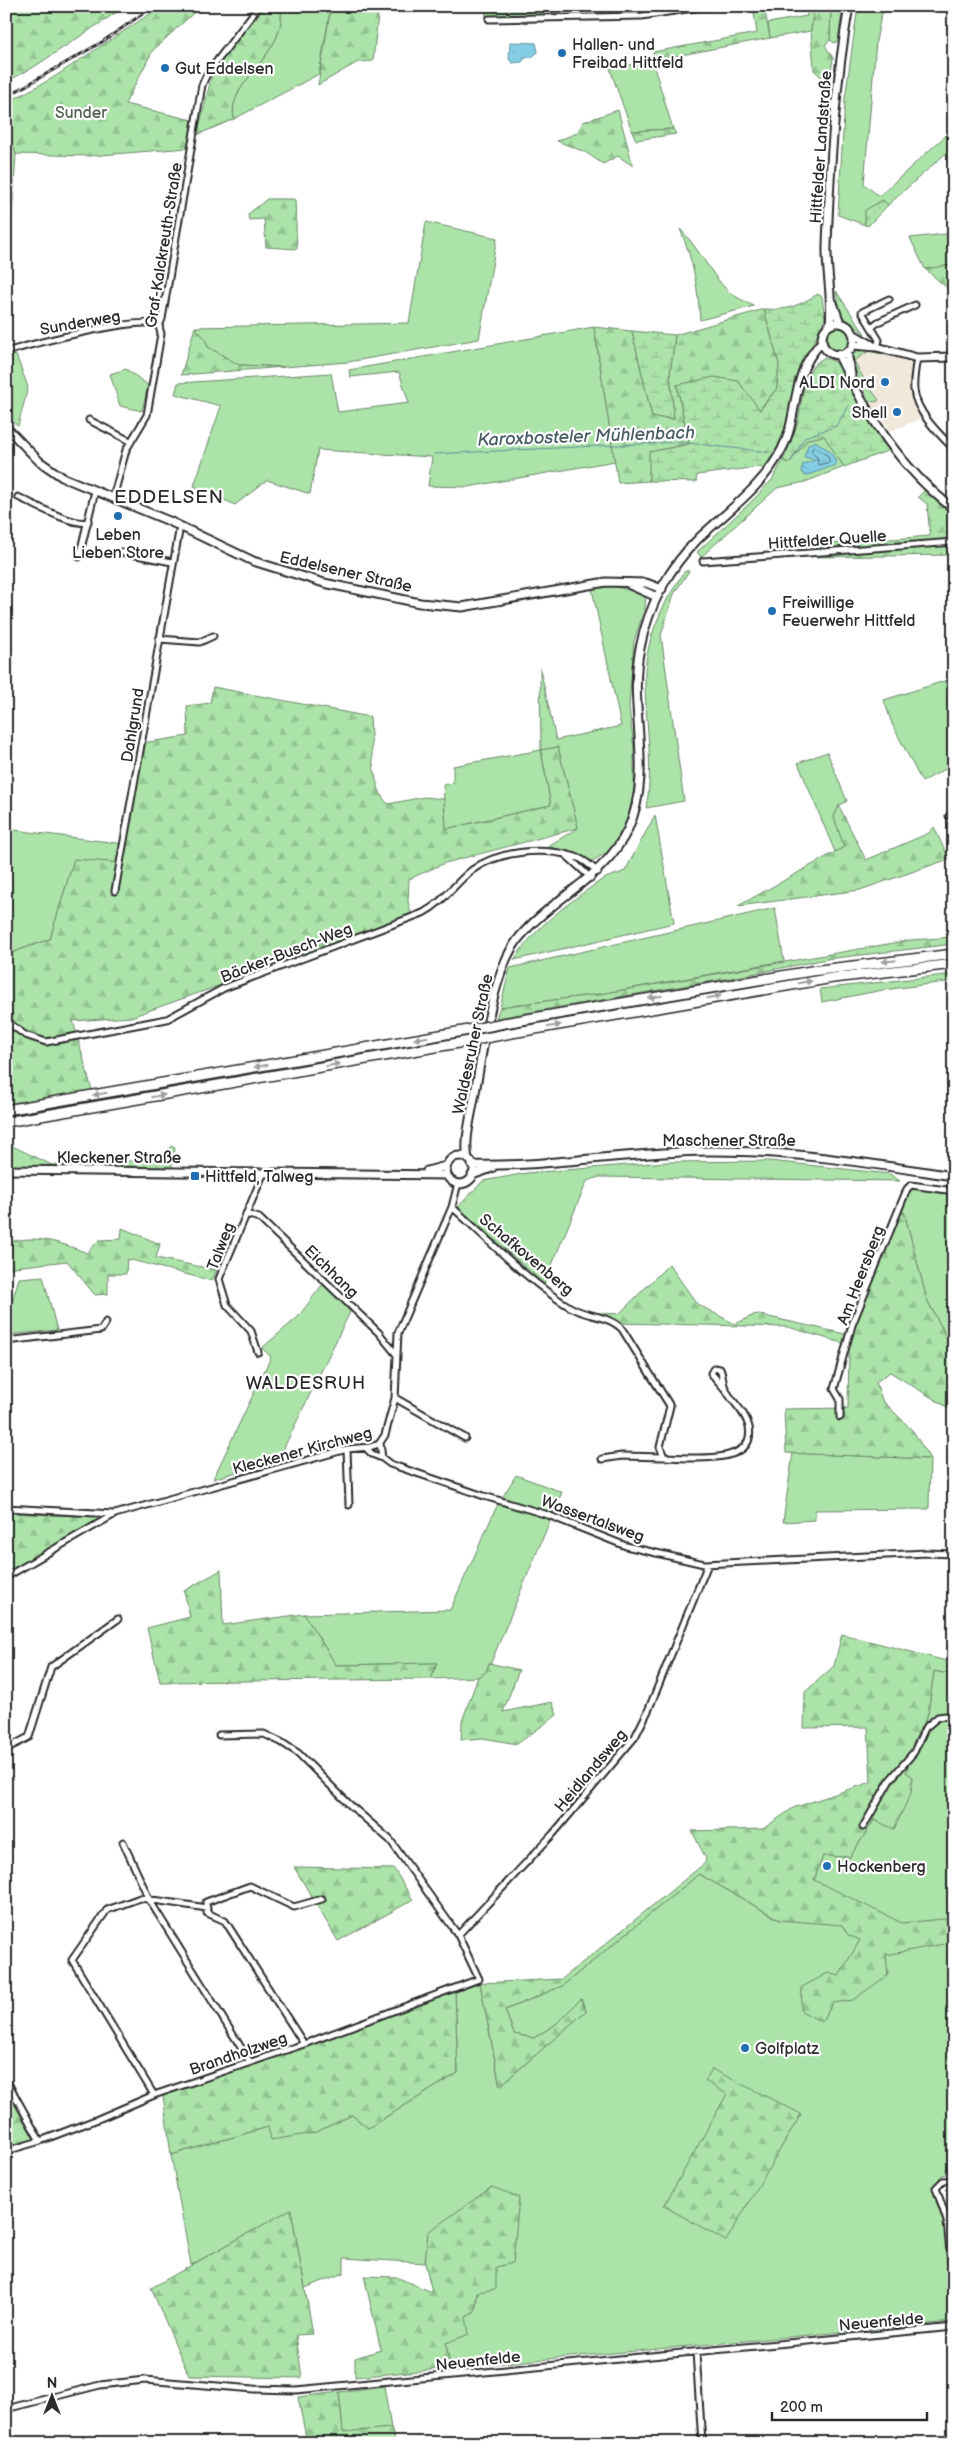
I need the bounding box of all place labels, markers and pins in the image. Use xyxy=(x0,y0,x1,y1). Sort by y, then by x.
place label: Hallen- und Freibad Hittfeld xyxy=(572,36,684,73)
marker: Hallen- und Freibad Hittfeld xyxy=(556,47,568,59)
place label: Gut Eddelsen xyxy=(175,60,274,79)
marker: Gut Eddelsen xyxy=(159,62,171,74)
place label: ALDI Nord xyxy=(799,374,875,393)
marker: ALDI Nord xyxy=(879,376,891,388)
place label: Shell xyxy=(852,404,887,423)
marker: Shell xyxy=(891,406,903,418)
marker: Leben Lieben Store xyxy=(112,510,124,522)
place label: Leben Lieben Store xyxy=(72,526,165,563)
place label: Freiwillige Feuerwehr Hittfeld xyxy=(782,594,916,631)
marker: Freiwillige Feuerwehr Hittfeld xyxy=(766,605,778,617)
place label: Hittfeld, Talweg xyxy=(205,1168,313,1187)
marker: Hittfeld, Talweg xyxy=(189,1170,201,1182)
place label: Hockenberg xyxy=(837,1858,926,1877)
marker: Hockenberg xyxy=(821,1860,833,1872)
place label: Golfplatz xyxy=(755,2040,819,2059)
marker: Golfplatz xyxy=(739,2042,751,2054)

